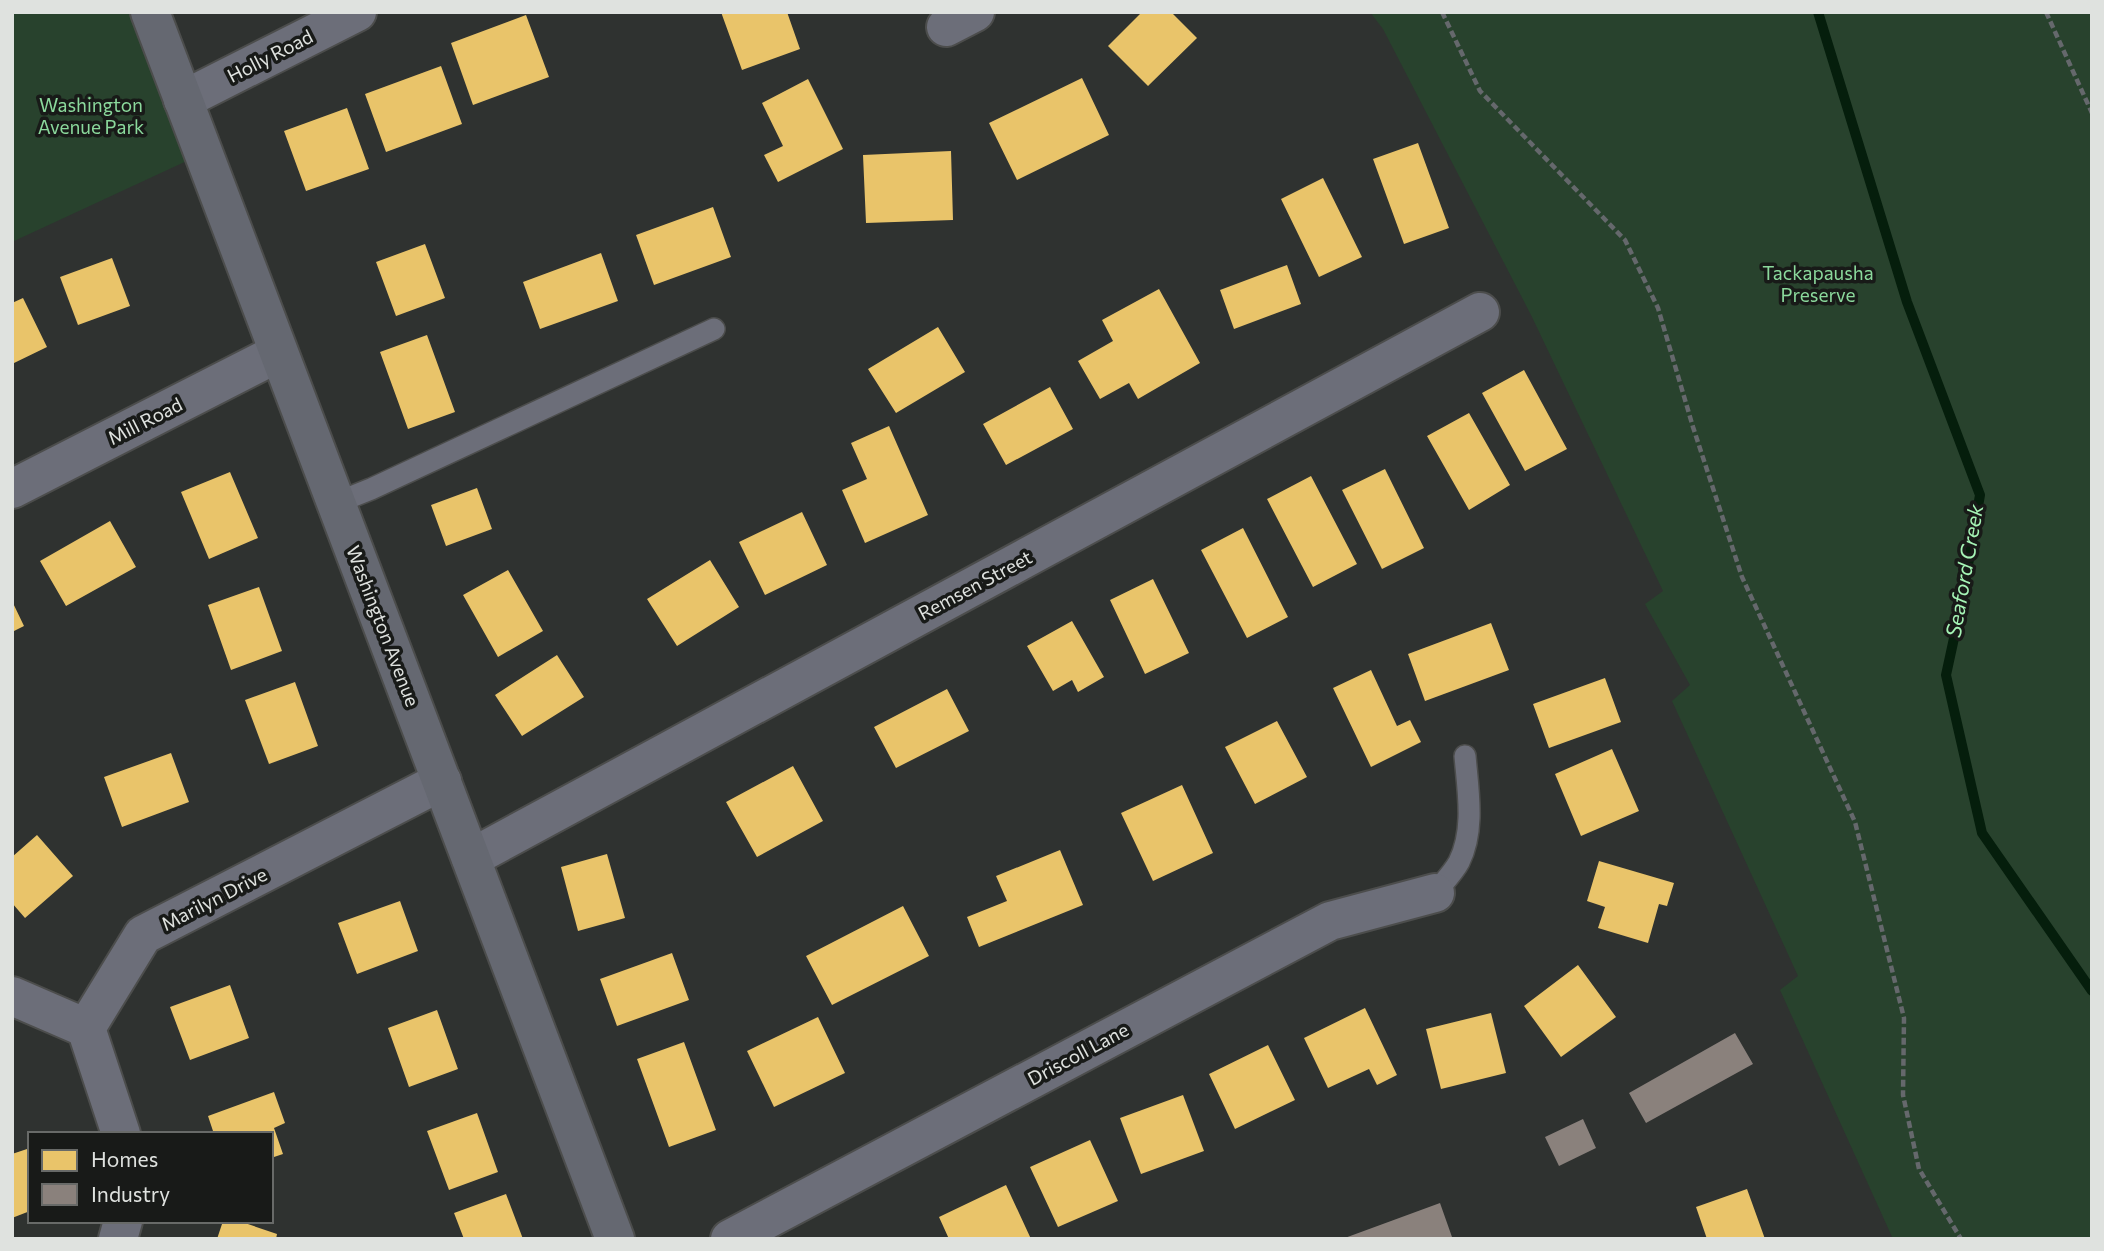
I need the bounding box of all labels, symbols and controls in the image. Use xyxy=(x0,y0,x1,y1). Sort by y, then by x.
street label: Holly Road xyxy=(223,24,316,87)
park label: Washington Avenue Park xyxy=(38,93,144,138)
park label: Tackapausha Preserve xyxy=(1762,261,1874,306)
street label: Mill Road xyxy=(104,392,186,449)
water label: Seaford Creek xyxy=(1940,502,1988,639)
street label: Washington Avenue xyxy=(342,542,425,710)
street label: Remsen Street xyxy=(914,545,1036,624)
street label: Marilyn Drive xyxy=(157,862,270,935)
street label: Driscoll Lane xyxy=(1023,1017,1132,1090)
legend xyxy=(28,1132,273,1223)
text: Homes xyxy=(91,1146,158,1171)
text: Industry xyxy=(91,1181,170,1206)

